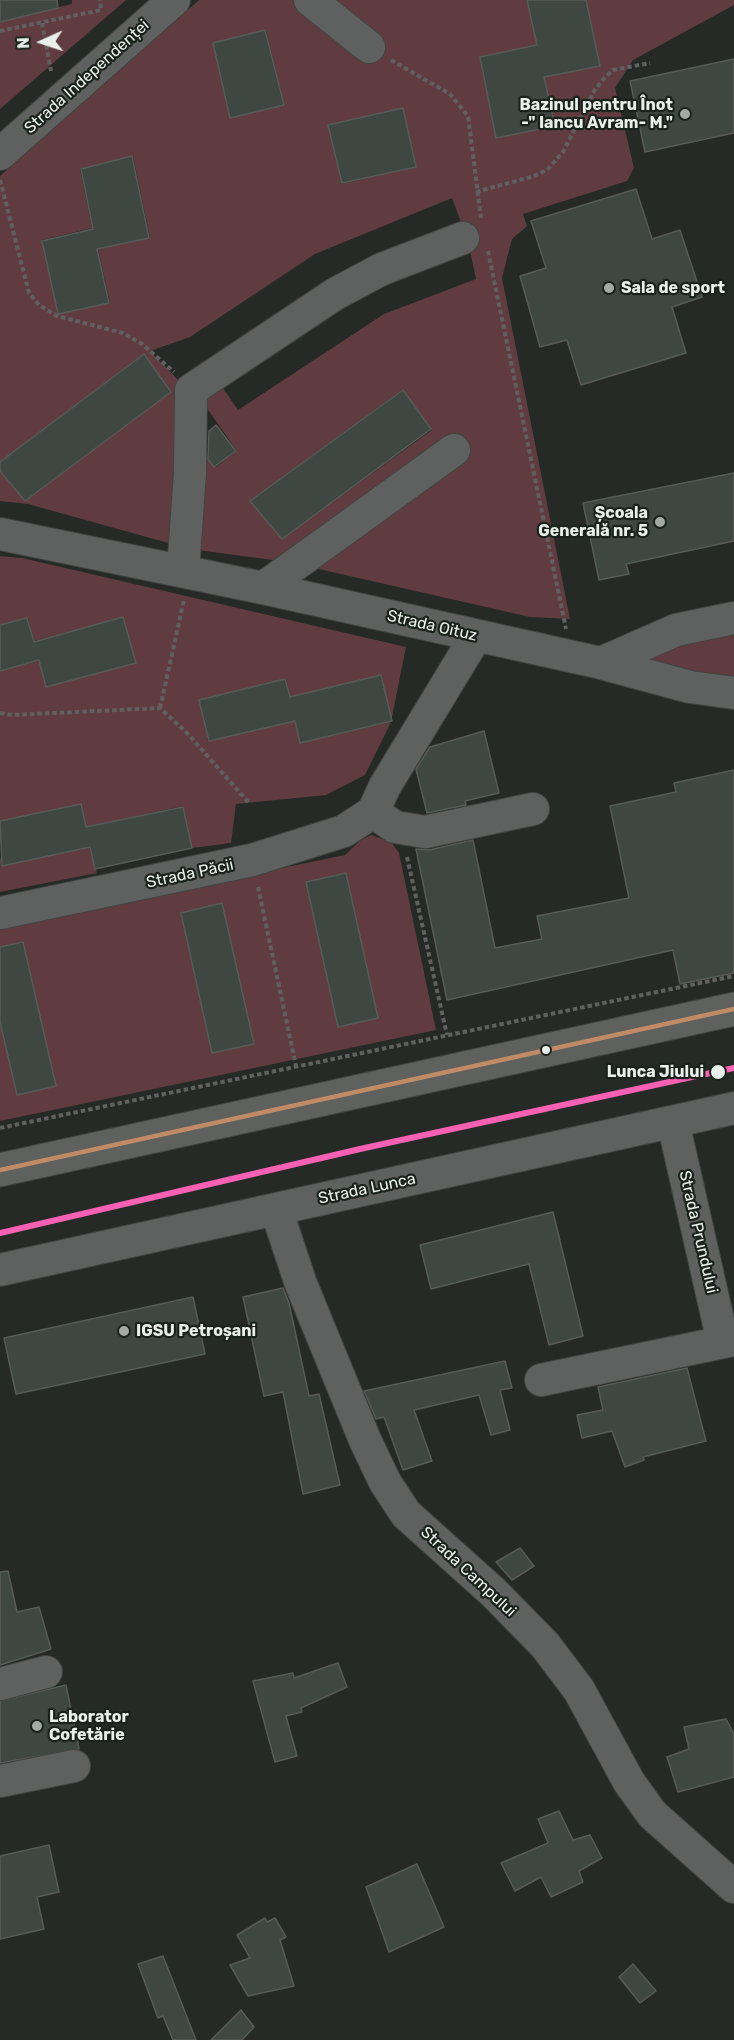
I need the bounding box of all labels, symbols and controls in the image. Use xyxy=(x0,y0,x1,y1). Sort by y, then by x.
north arrow xyxy=(12,12,72,72)
street label: Strada Independenței xyxy=(21,16,153,138)
text: N xyxy=(14,37,33,49)
place label: Bazinul pentru Înot -" Iancu Avram- M." xyxy=(519,95,673,133)
marker: Bazinul pentru Înot -" Iancu Avram- M." xyxy=(678,107,692,121)
place label: Sala de sport xyxy=(621,278,725,298)
marker: Sala de sport xyxy=(602,281,616,295)
place label: Școala Generală nr. 5 xyxy=(538,503,648,541)
marker: Școala Generală nr. 5 xyxy=(653,515,667,529)
street label: Strada Oituz xyxy=(385,606,479,646)
street label: Strada Păcii xyxy=(145,855,235,893)
unlabelled marker xyxy=(540,1044,552,1056)
place label: Lunca Jiului xyxy=(607,1062,704,1082)
marker: Lunca Jiului xyxy=(709,1063,727,1081)
street label: Strada Lunca xyxy=(317,1169,417,1209)
street label: Strada Prundului xyxy=(675,1169,721,1295)
place label: IGSU Petroșani xyxy=(136,1321,256,1341)
marker: IGSU Petroșani xyxy=(117,1324,131,1338)
street label: Strada Campului xyxy=(416,1523,520,1621)
place label: Laborator Cofetărie xyxy=(49,1707,129,1745)
marker: Laborator Cofetărie xyxy=(30,1719,44,1733)

